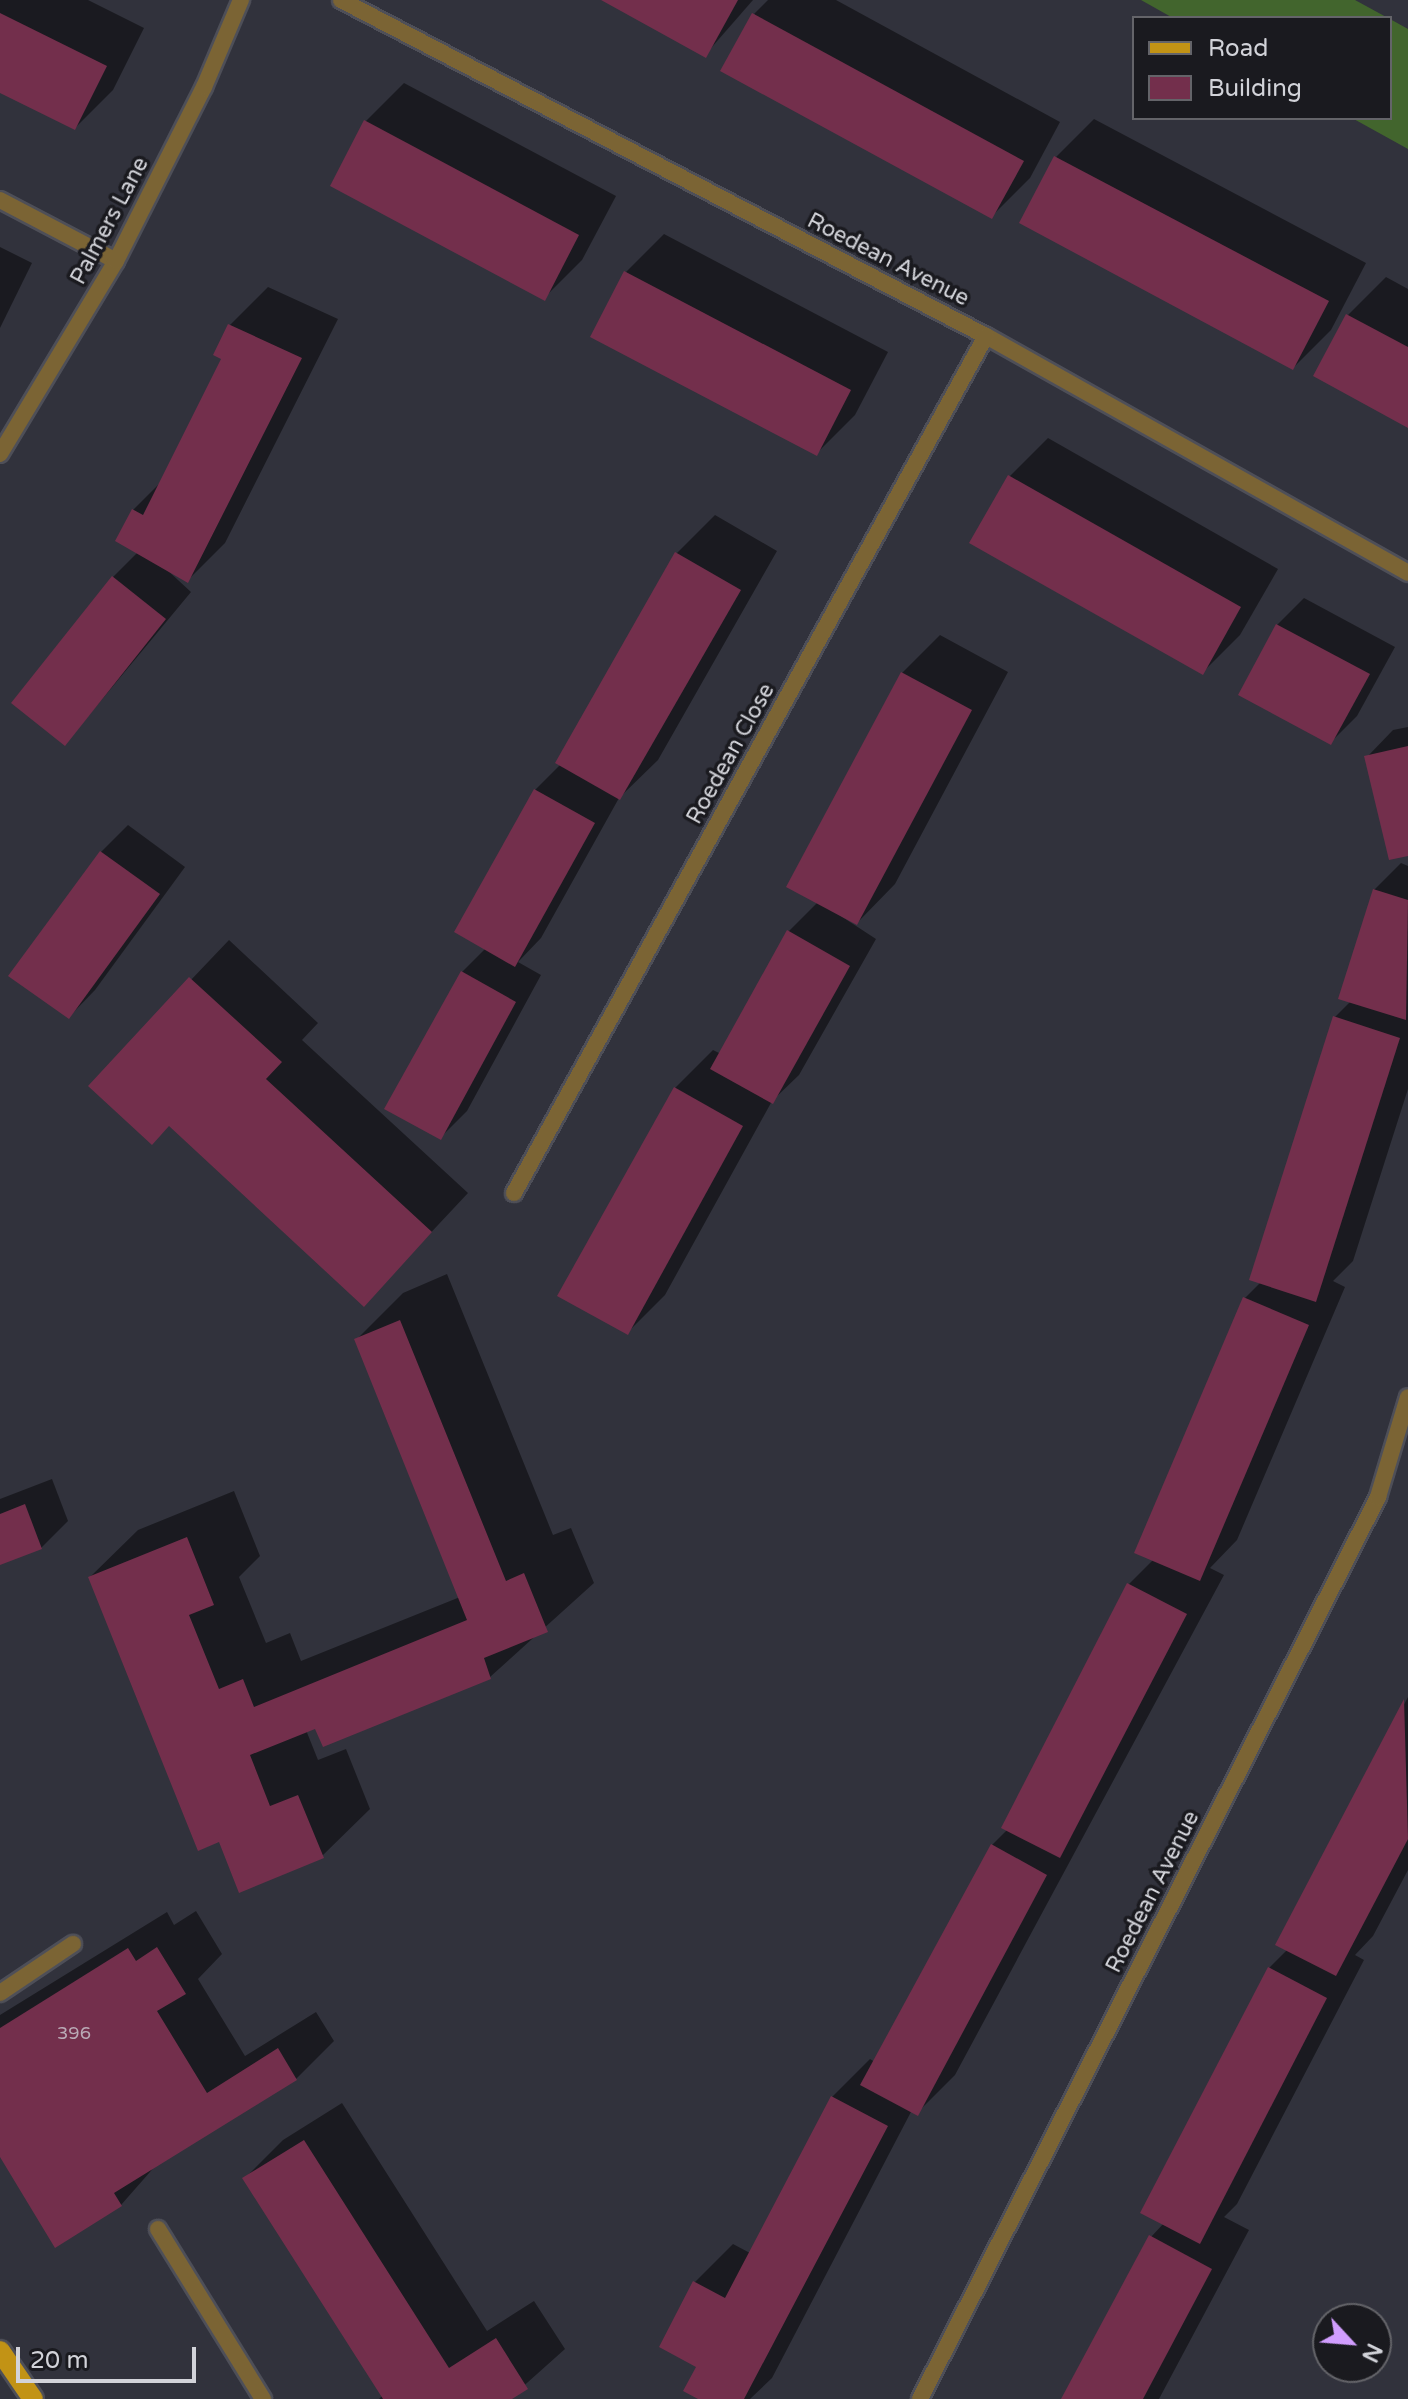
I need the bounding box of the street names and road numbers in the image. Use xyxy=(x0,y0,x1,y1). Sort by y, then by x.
street label: Palmers Lane xyxy=(65,153,155,289)
street label: Roedean Avenue xyxy=(803,208,973,312)
street label: Roedean Close xyxy=(682,679,780,829)
street label: Roedean Avenue xyxy=(1101,1807,1205,1977)

